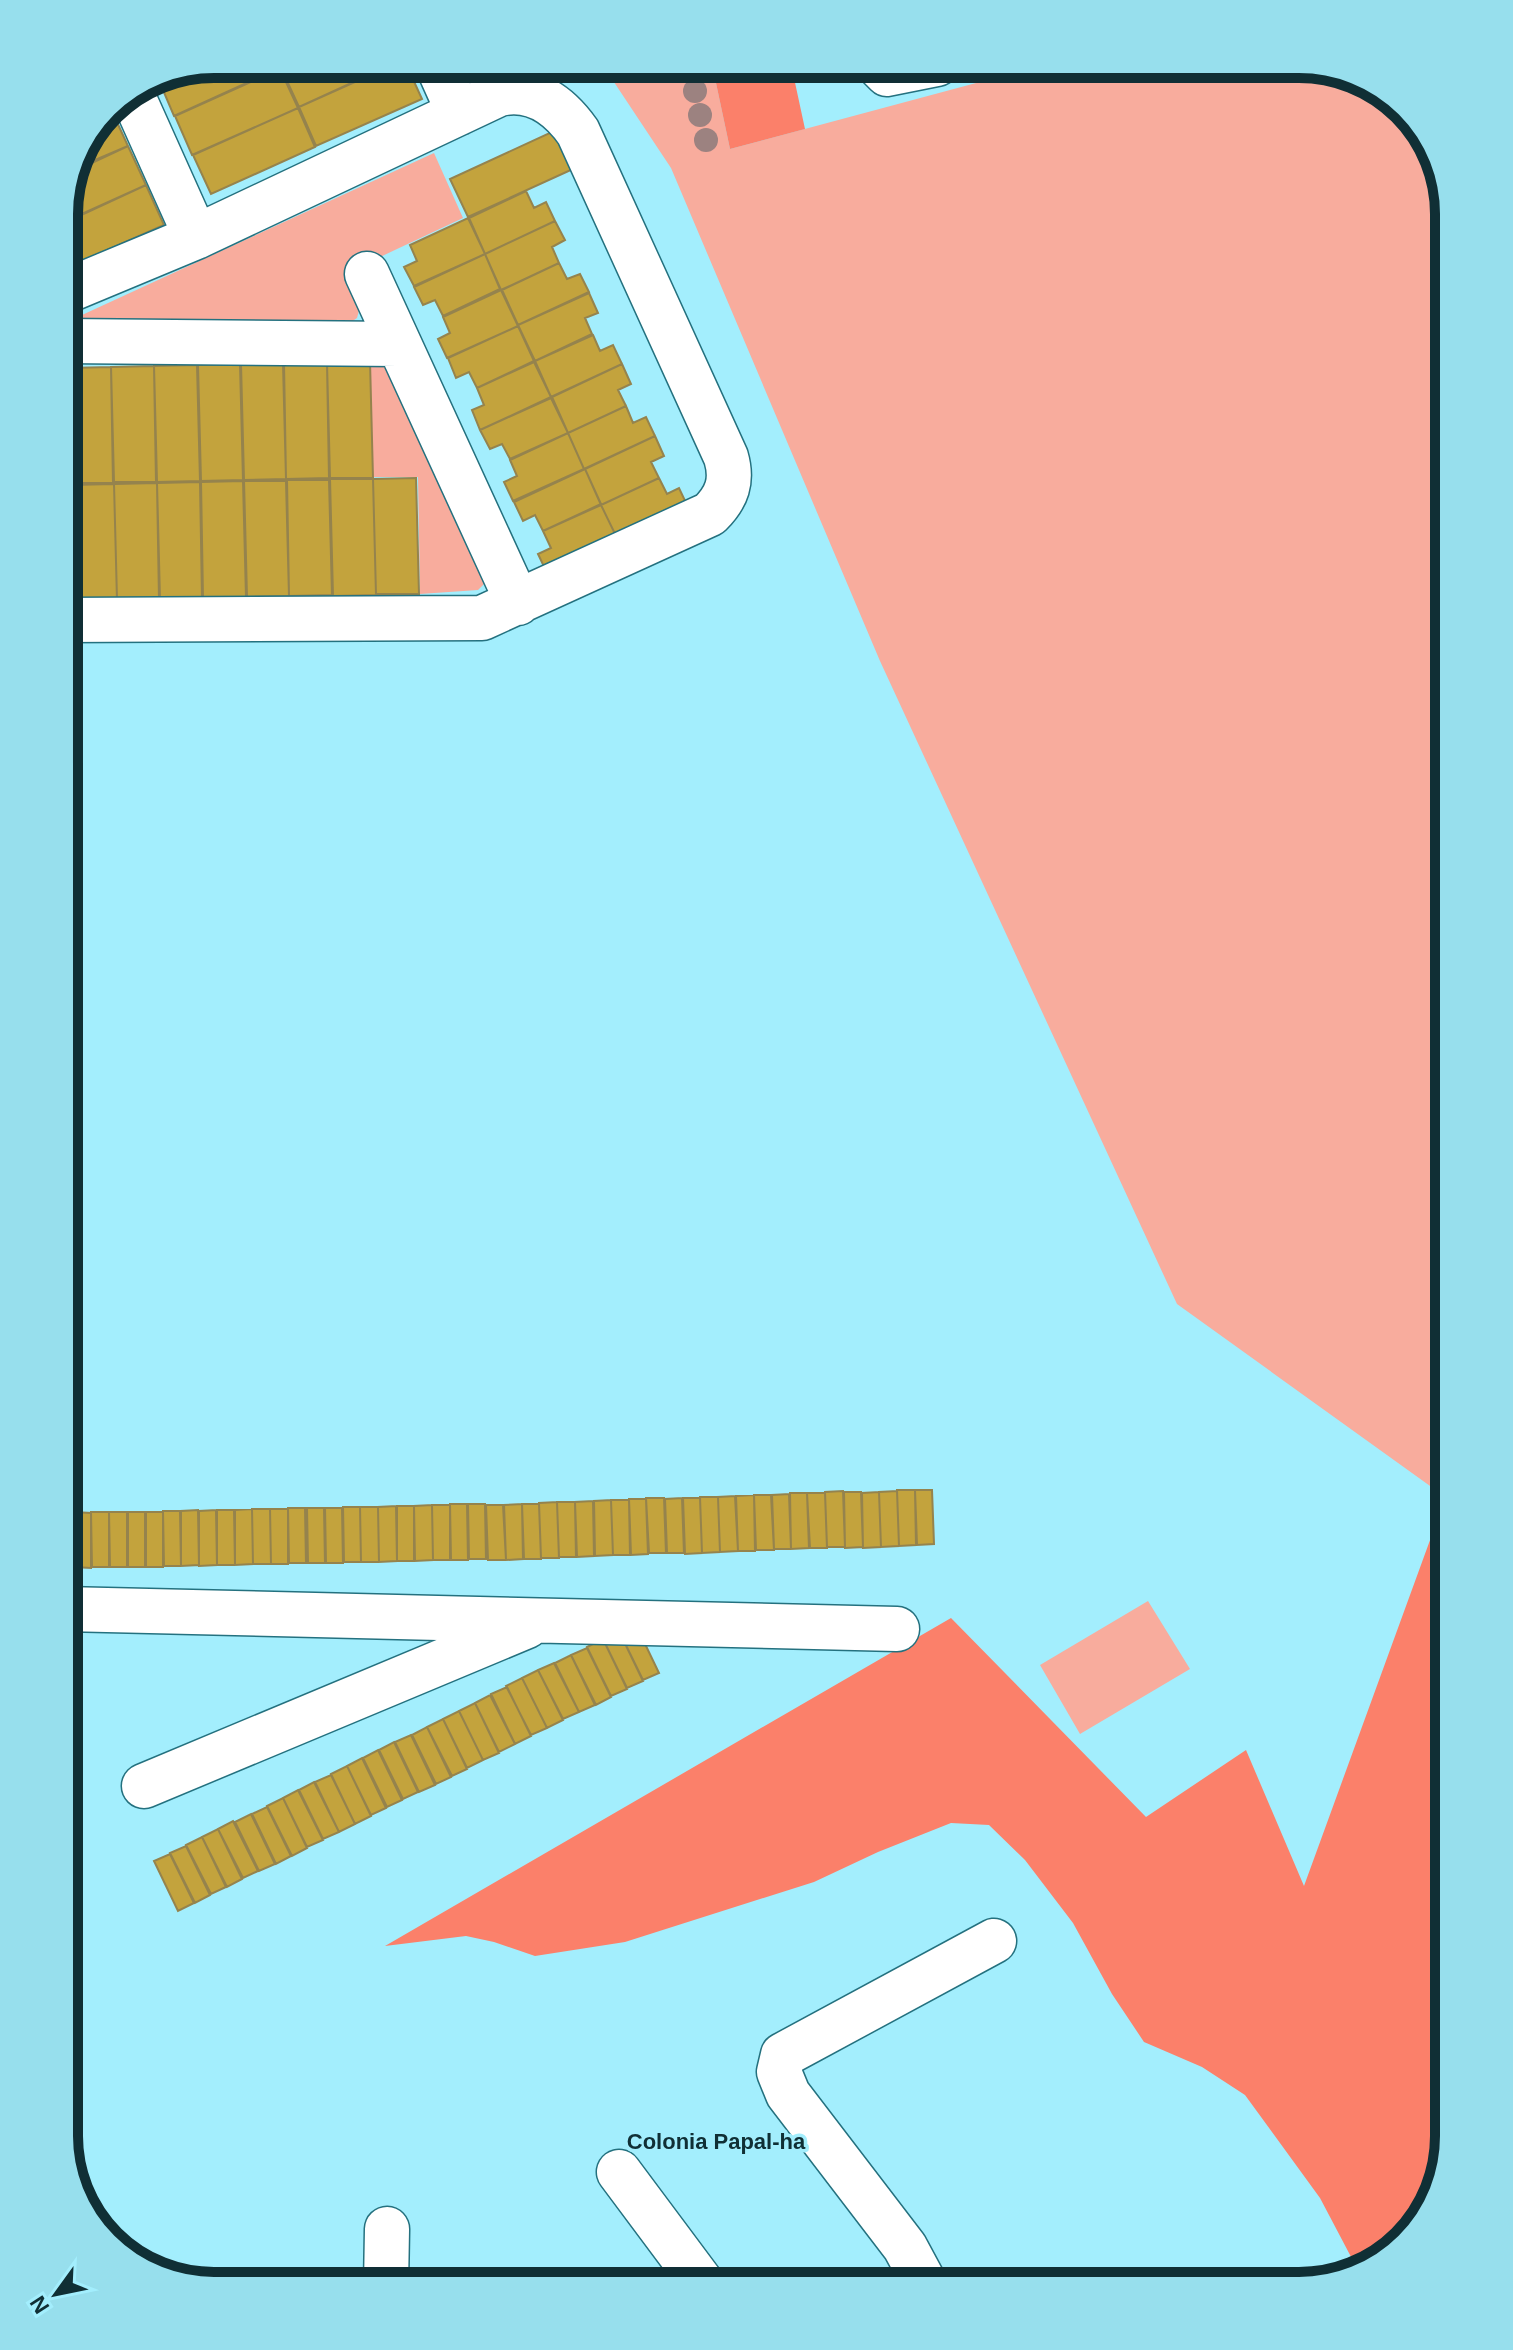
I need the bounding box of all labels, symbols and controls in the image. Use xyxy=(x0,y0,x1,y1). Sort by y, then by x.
district label: Colonia Papal-ha xyxy=(627,2129,806,2154)
north arrow xyxy=(16,2254,96,2334)
text: N xyxy=(25,2291,54,2318)

